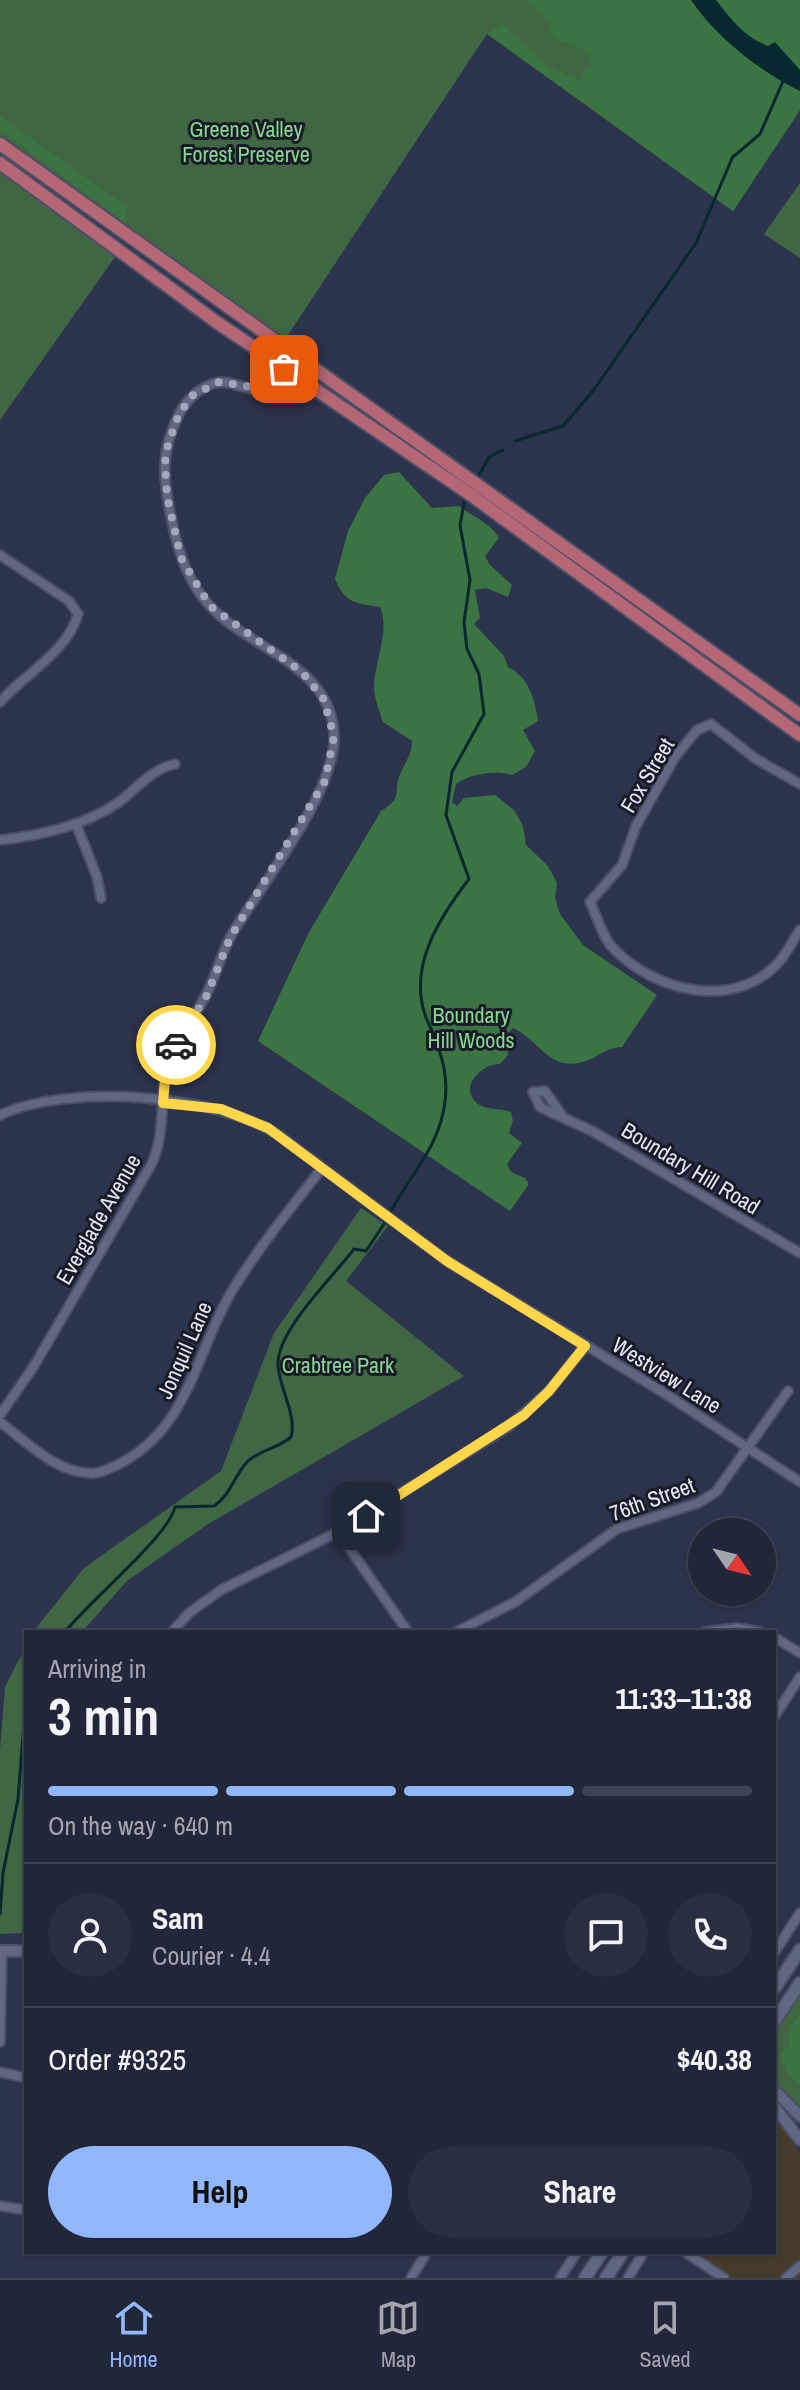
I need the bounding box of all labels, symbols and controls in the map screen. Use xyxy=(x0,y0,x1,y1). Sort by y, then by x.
park label: Greene Valley Forest Preserve xyxy=(182,114,310,169)
pin xyxy=(250,335,318,403)
icon: bag xyxy=(262,347,306,391)
street label: Fox Street xyxy=(613,732,681,818)
park label: Boundary Hill Woods xyxy=(428,1000,514,1055)
courier xyxy=(136,1005,216,1085)
icon: car xyxy=(154,1023,198,1067)
street label: Boundary Hill Road xyxy=(616,1115,766,1221)
street label: Everglade Avenue xyxy=(48,1148,148,1290)
street label: Jonquil Lane xyxy=(149,1297,219,1403)
street label: Westview Lane xyxy=(607,1330,727,1420)
park label: Crabtree Park xyxy=(282,1350,395,1380)
street label: 76th Street xyxy=(605,1470,699,1528)
pin xyxy=(332,1482,400,1550)
icon: home xyxy=(344,1494,388,1538)
north arrow xyxy=(688,1518,776,1606)
map controls xyxy=(688,1518,776,1606)
text: Arriving in xyxy=(48,1651,146,1686)
text: 11:33–11:38 xyxy=(615,1678,752,1718)
text: 3 min xyxy=(48,1681,159,1751)
text: On the way · 640 m xyxy=(48,1808,233,1843)
button: person xyxy=(48,1893,132,1977)
button: chat xyxy=(564,1893,648,1977)
button: phone xyxy=(668,1893,752,1977)
text: Sam xyxy=(152,1898,204,1938)
text: Courier · 4.4 xyxy=(152,1938,271,1973)
text: Order #9325 xyxy=(48,2039,186,2079)
text: $40.38 xyxy=(677,2039,752,2079)
button: Help xyxy=(48,2146,392,2238)
button: Share xyxy=(408,2146,752,2238)
tab: Home xyxy=(109,2296,158,2374)
tab: Map xyxy=(376,2296,420,2374)
tab: Saved xyxy=(639,2296,691,2374)

